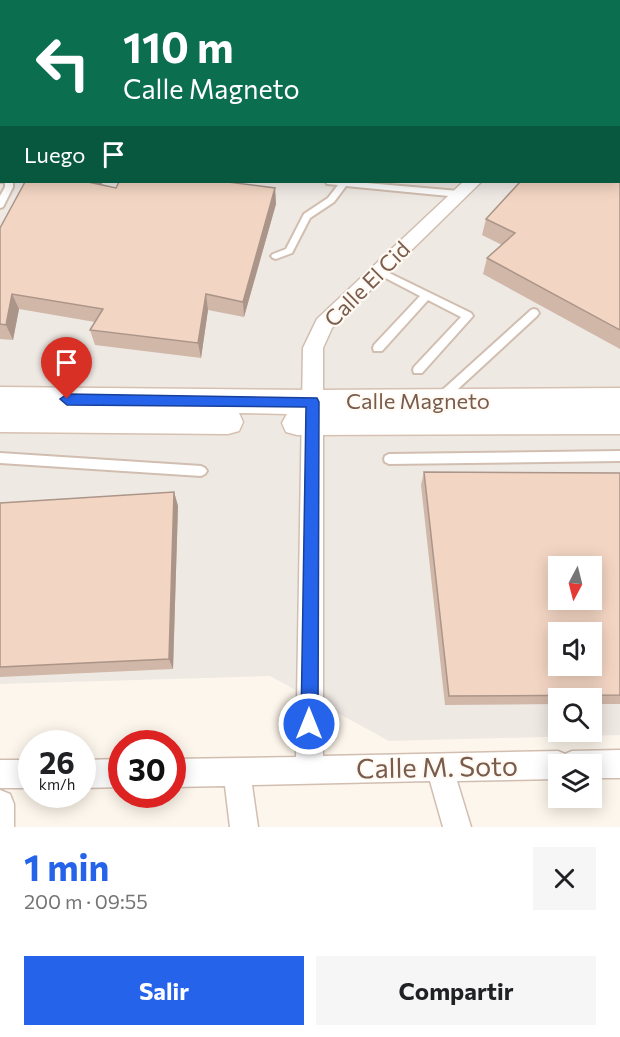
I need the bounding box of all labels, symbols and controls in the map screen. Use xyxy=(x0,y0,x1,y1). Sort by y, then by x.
text: 110 m xyxy=(123,20,234,72)
icon: left xyxy=(24,24,102,102)
text: Calle Magneto xyxy=(123,72,300,105)
icon: arrive xyxy=(97,138,130,171)
text: Luego xyxy=(24,141,85,168)
street label: Calle El Cid xyxy=(318,235,415,332)
pin xyxy=(41,337,92,399)
icon: arrive xyxy=(50,346,83,379)
street label: Calle Magneto xyxy=(346,387,490,414)
north arrow xyxy=(548,556,602,610)
map controls xyxy=(548,556,602,808)
button: sound xyxy=(548,622,602,676)
button: search xyxy=(548,688,602,742)
position arrow xyxy=(277,692,341,756)
speed limit sign: 30 xyxy=(108,730,186,808)
text: 26 xyxy=(39,743,75,780)
street label: Calle M. Soto xyxy=(356,749,518,784)
button: layers xyxy=(548,754,602,808)
text: km/h xyxy=(39,775,75,793)
text: 1 min xyxy=(24,844,109,888)
button: close xyxy=(533,847,596,910)
text: 200 m · 09:55 xyxy=(24,889,148,913)
button: Salir xyxy=(24,956,304,1025)
button: Compartir xyxy=(316,956,596,1025)

